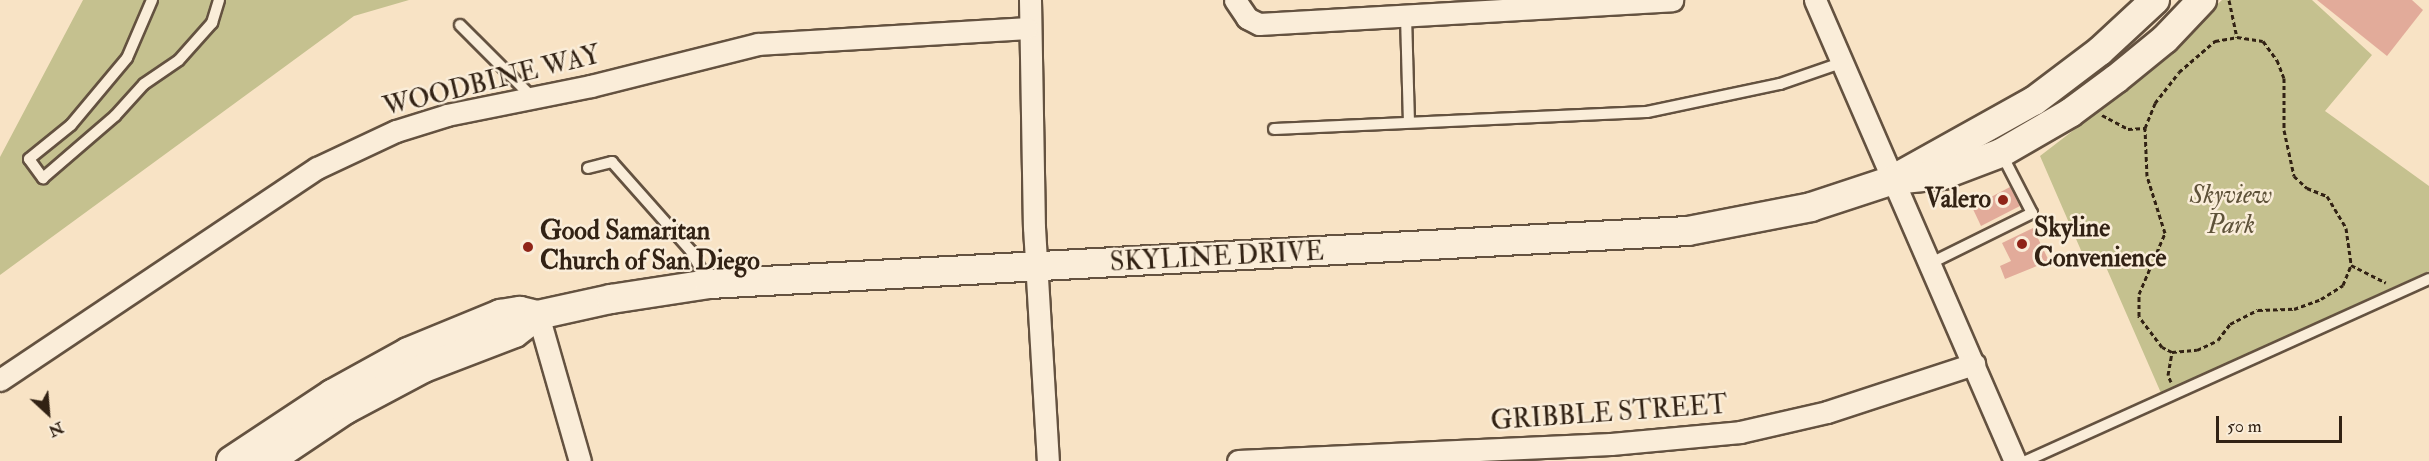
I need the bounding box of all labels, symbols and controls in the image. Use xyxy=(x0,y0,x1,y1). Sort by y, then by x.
street label: WOODBINE WAY xyxy=(380,40,604,124)
park label: Skyview Park xyxy=(2190,180,2272,242)
place label: Valero xyxy=(1925,184,1991,216)
marker: Valero xyxy=(1996,193,2010,207)
place label: Skyline Convenience xyxy=(2034,213,2166,274)
place label: Good Samaritan Church of San Diego xyxy=(540,216,760,278)
street label: SKYLINE DRIVE xyxy=(1109,237,1325,279)
marker: Skyline Convenience xyxy=(2015,237,2029,251)
marker: Good Samaritan Church of San Diego xyxy=(521,240,535,254)
north arrow xyxy=(18,383,78,443)
street label: GRIBBLE STREET xyxy=(1490,390,1728,438)
scale bar xyxy=(2219,404,2345,442)
text: 50 m xyxy=(2227,415,2262,438)
text: N xyxy=(45,417,67,441)

